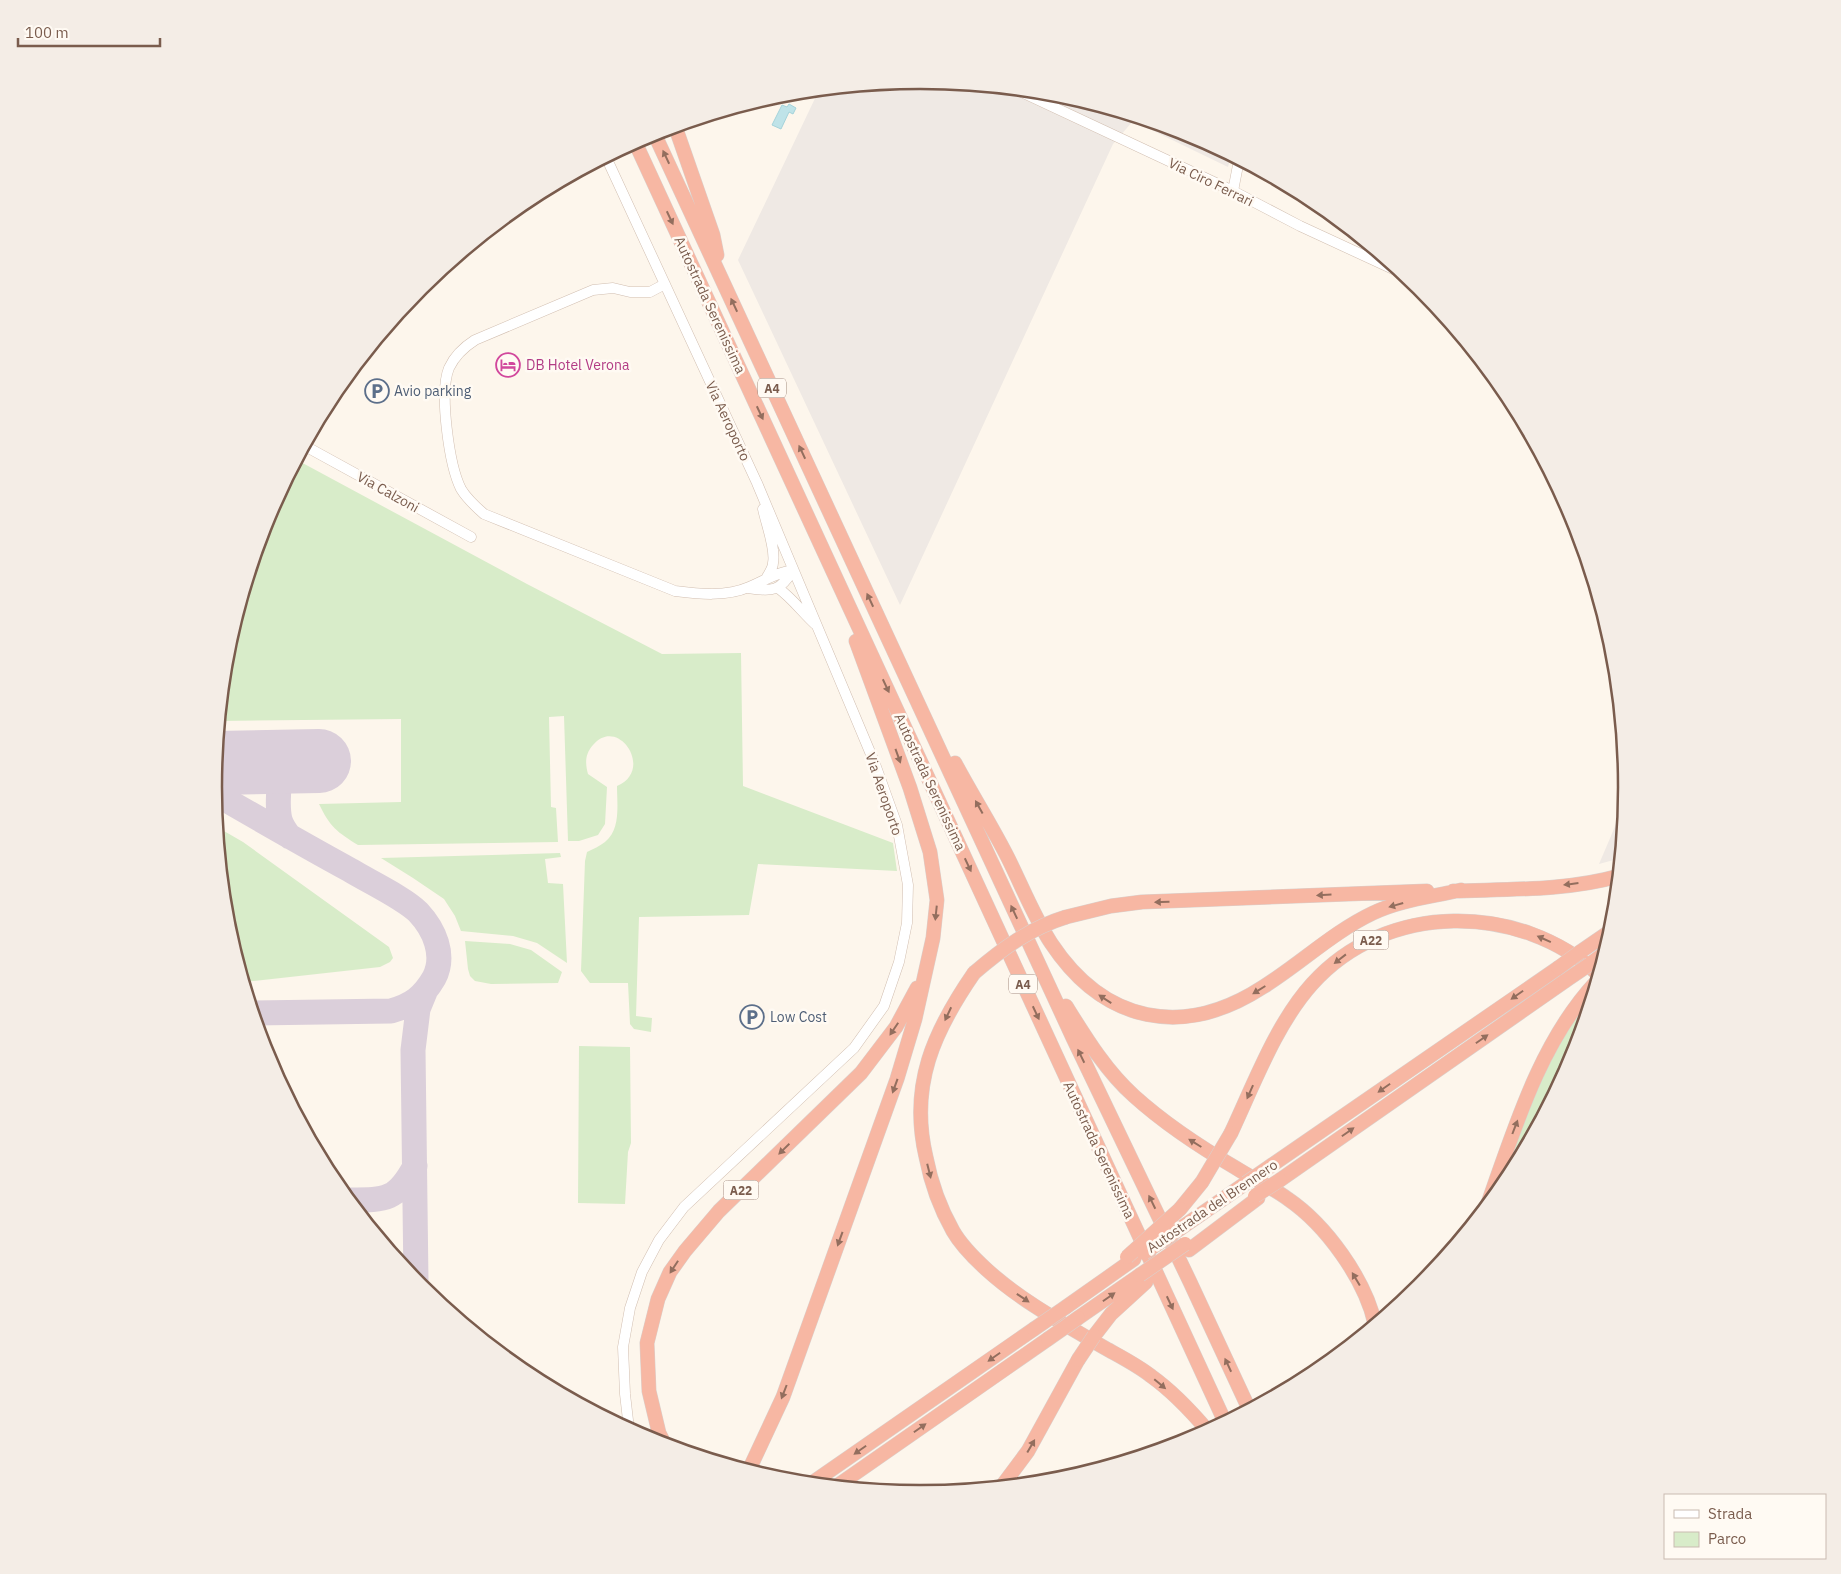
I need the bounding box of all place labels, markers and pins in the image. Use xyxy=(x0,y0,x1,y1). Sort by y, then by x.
hotel icon: DB Hotel Verona xyxy=(495,352,521,378)
place label: DB Hotel Verona xyxy=(526,356,630,374)
parking icon: Avio parking xyxy=(364,378,390,404)
place label: Avio parking xyxy=(394,382,472,400)
parking icon: Low Cost xyxy=(739,1004,765,1030)
place label: Low Cost xyxy=(770,1008,827,1026)

